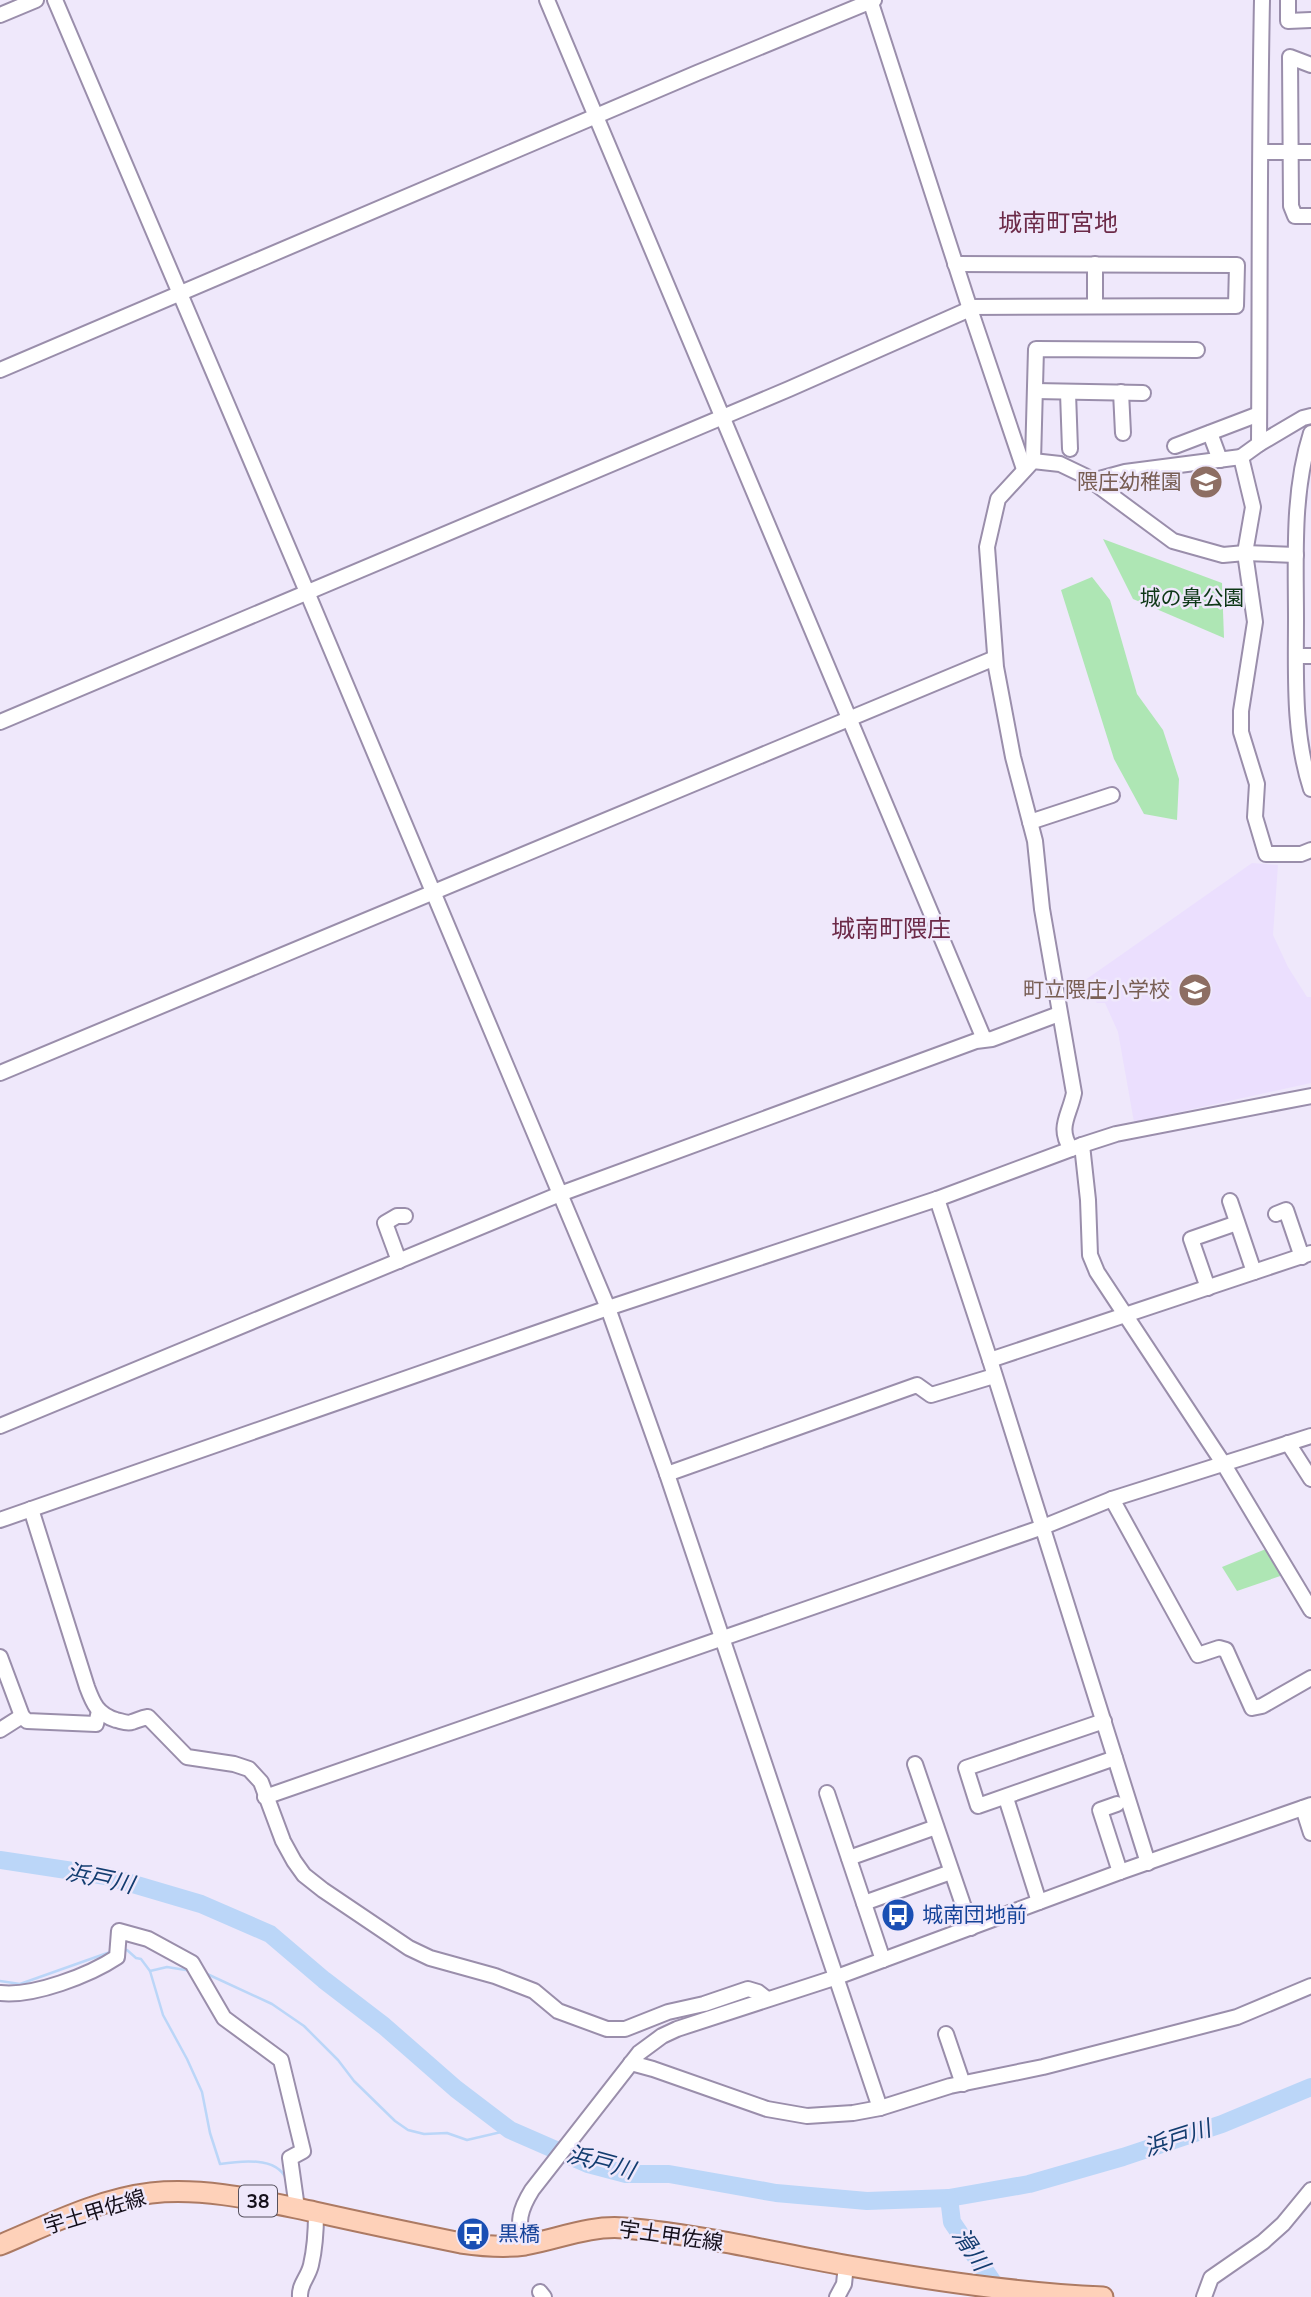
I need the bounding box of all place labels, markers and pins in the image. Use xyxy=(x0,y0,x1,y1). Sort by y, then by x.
school or university icon: 隈庄幼稚園 xyxy=(1187,463,1225,501)
place label: 隈庄幼稚園 xyxy=(1077,468,1182,496)
school or university icon: 町立隈庄小学校 xyxy=(1176,971,1214,1009)
place label: 町立隈庄小学校 xyxy=(1023,976,1170,1004)
bus stop icon: 城南団地前 xyxy=(879,1896,917,1934)
place label: 城南団地前 xyxy=(922,1901,1027,1929)
bus stop icon: 黒橋 xyxy=(454,2215,492,2253)
place label: 黒橋 xyxy=(498,2220,540,2248)

